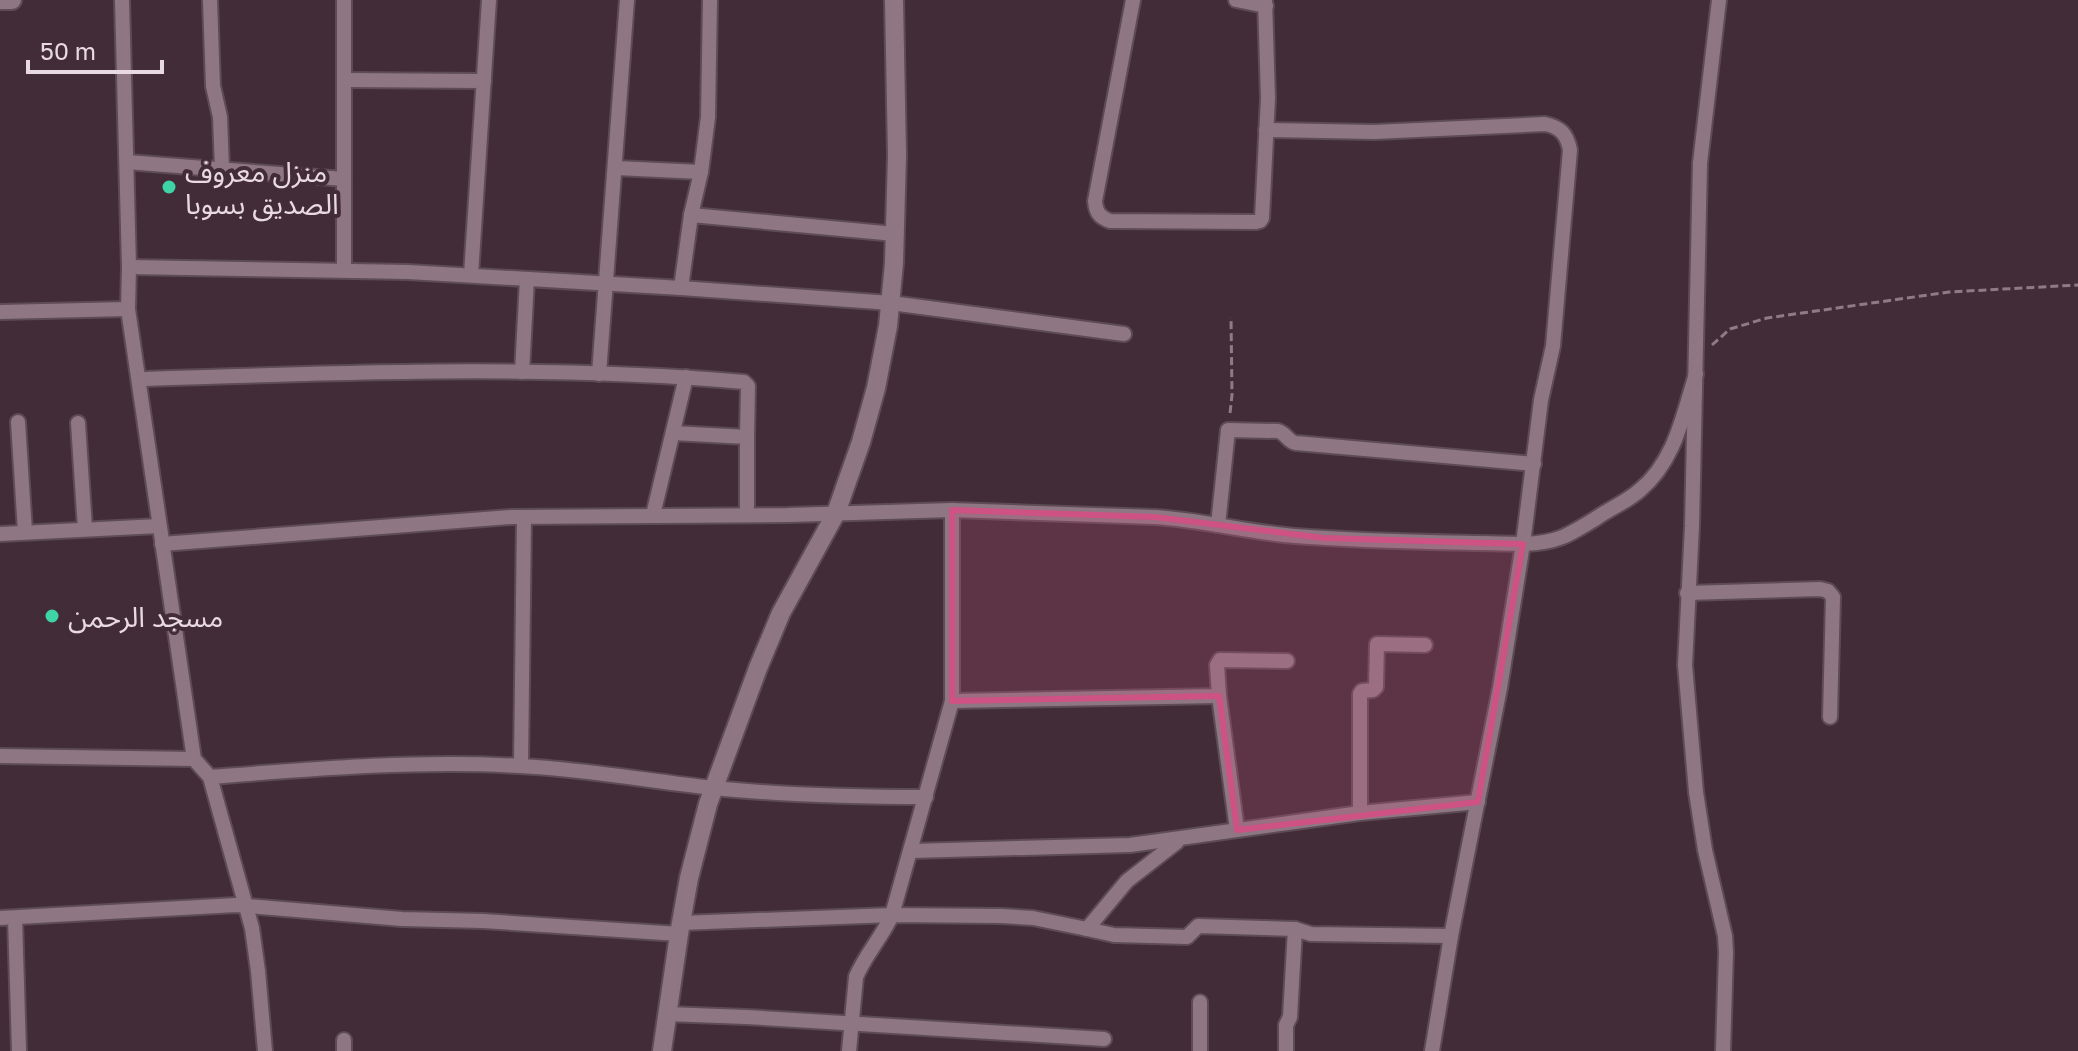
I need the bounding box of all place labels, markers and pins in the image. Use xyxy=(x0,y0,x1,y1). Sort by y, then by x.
place label: منزل معروف الصديق بسوبا xyxy=(185,155,339,222)
marker: منزل معروف الصديق بسوبا xyxy=(160,178,178,196)
place label: مسجد الرحمن xyxy=(68,600,223,634)
marker: مسجد الرحمن xyxy=(43,607,61,625)

